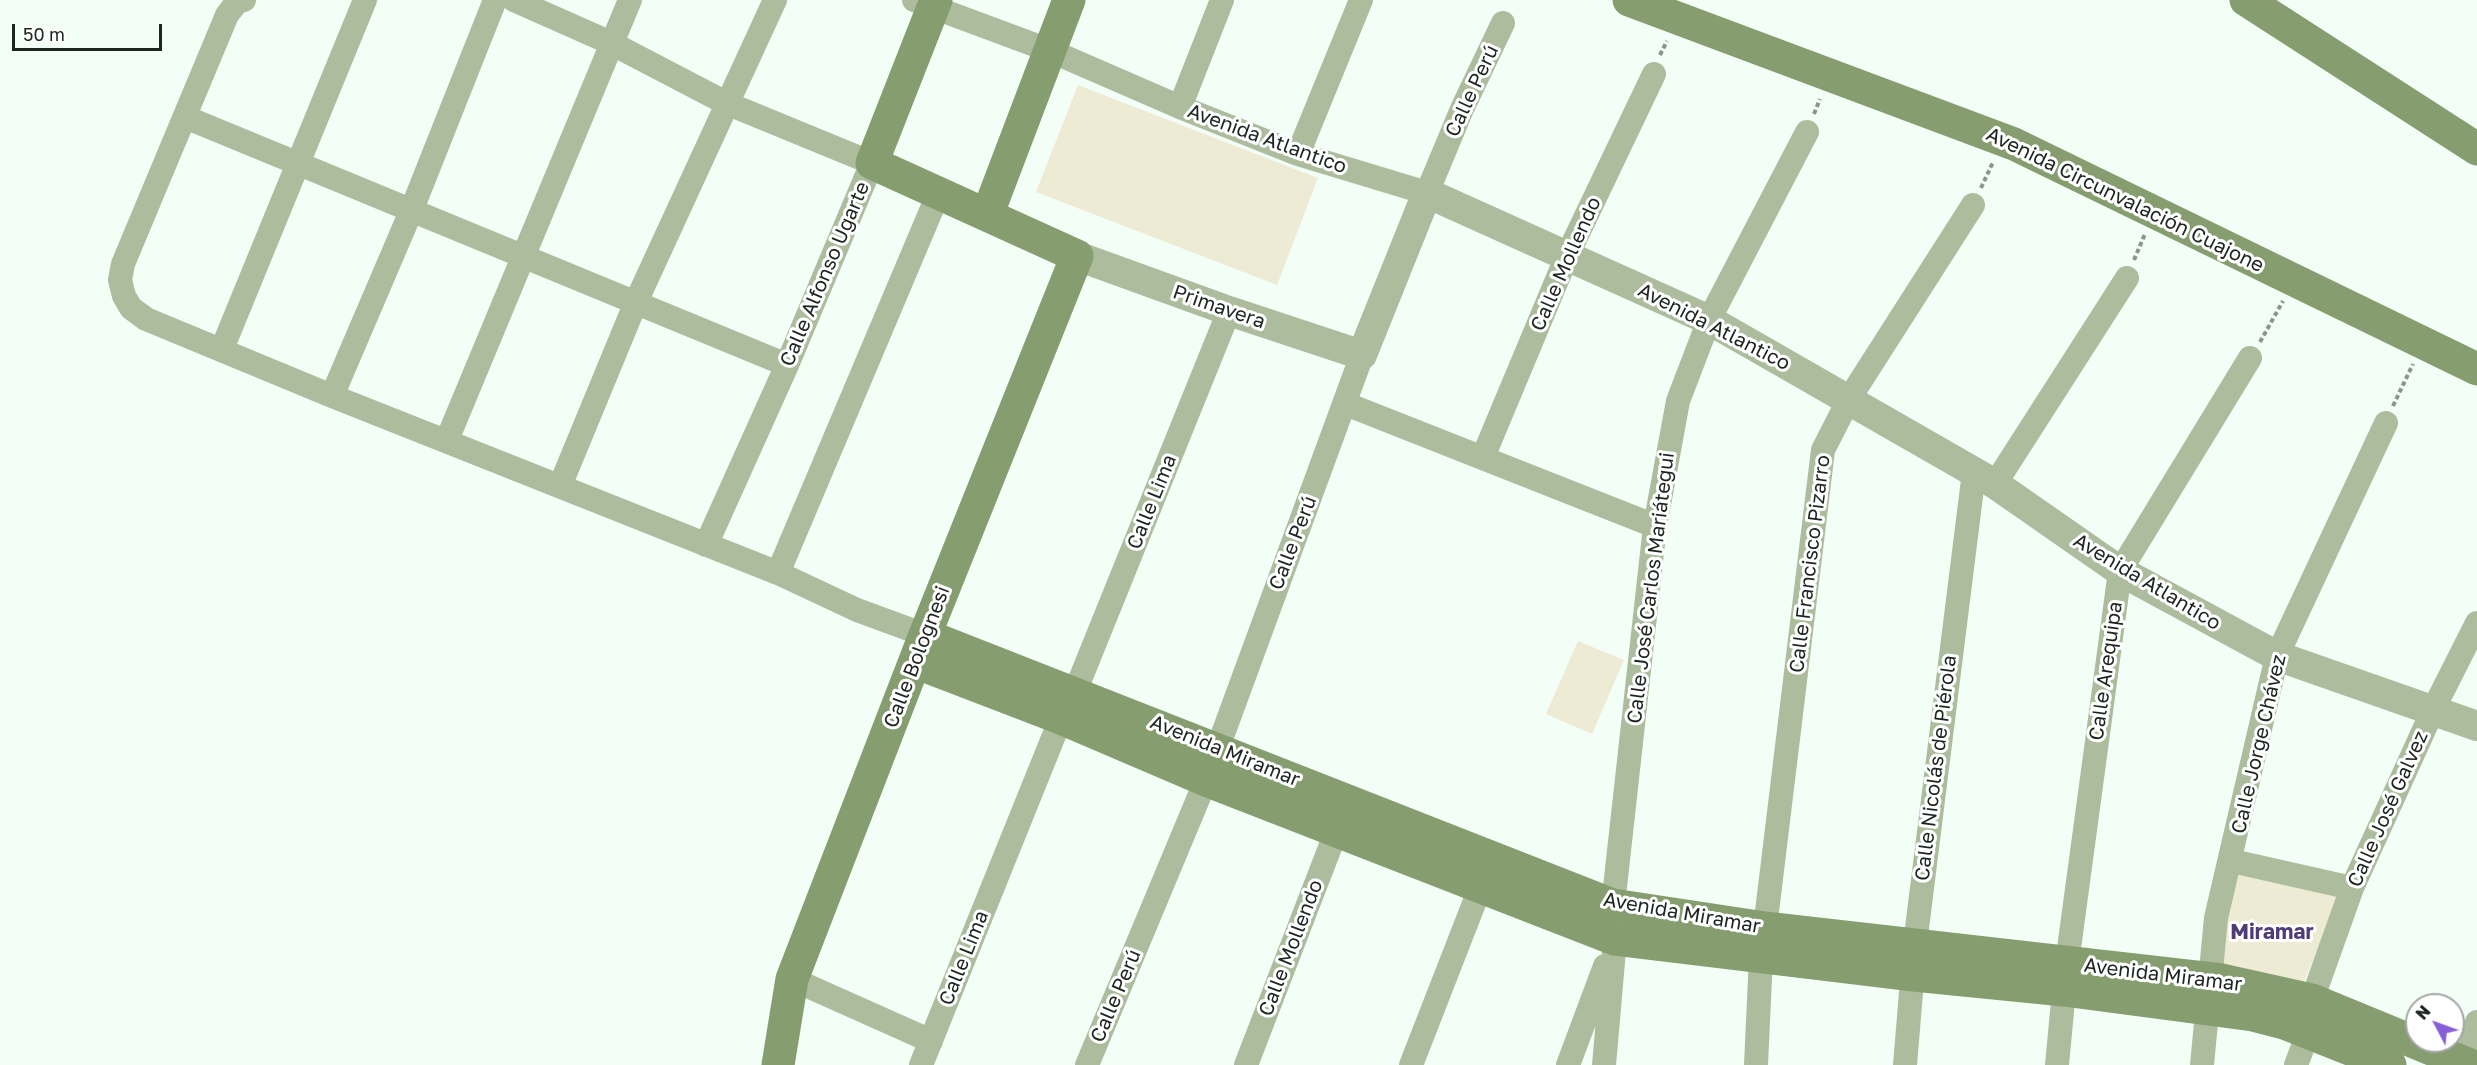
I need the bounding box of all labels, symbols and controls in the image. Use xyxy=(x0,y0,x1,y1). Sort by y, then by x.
scale bar xyxy=(15,12,165,50)
text: 50 m xyxy=(23,23,65,45)
street label: Calle Perú xyxy=(1440,41,1504,141)
street label: Avenida Atlantico xyxy=(1184,99,1350,179)
street label: Avenida Circunvalación Cuajone xyxy=(1982,122,2268,278)
street label: Calle Alfonso Ugarte xyxy=(775,178,875,370)
street label: Calle Mollendo xyxy=(1526,193,1606,335)
street label: Avenida Atlantico xyxy=(1634,278,1794,376)
street label: Primavera xyxy=(1170,280,1268,334)
street label: Calle Lima xyxy=(1122,451,1182,553)
street label: Calle José Carlos Mariátegui xyxy=(1622,451,1680,725)
street label: Calle Francisco Pizarro xyxy=(1785,454,1835,674)
street label: Calle Perú xyxy=(1264,493,1322,593)
street label: Avenida Atlantico xyxy=(2069,529,2225,635)
street label: Calle Bolognesi xyxy=(879,583,955,731)
street label: Calle Arequipa xyxy=(2084,600,2128,742)
street label: Calle Jorge Chávez xyxy=(2227,652,2291,836)
street label: Calle Nicolás de Piérola xyxy=(1910,654,1962,882)
street label: Avenida Miramar xyxy=(1147,710,1303,792)
street label: Calle José Galvez xyxy=(2343,727,2433,891)
street label: Calle Mollendo xyxy=(1254,876,1328,1020)
street label: Avenida Miramar xyxy=(1602,887,1762,939)
street label: Calle Lima xyxy=(934,907,994,1009)
district label: Miramar xyxy=(2230,919,2314,945)
street label: Calle Perú xyxy=(1086,946,1146,1046)
street label: Avenida Miramar xyxy=(2083,953,2243,997)
north arrow xyxy=(2405,993,2465,1053)
text: N xyxy=(2411,1001,2434,1024)

